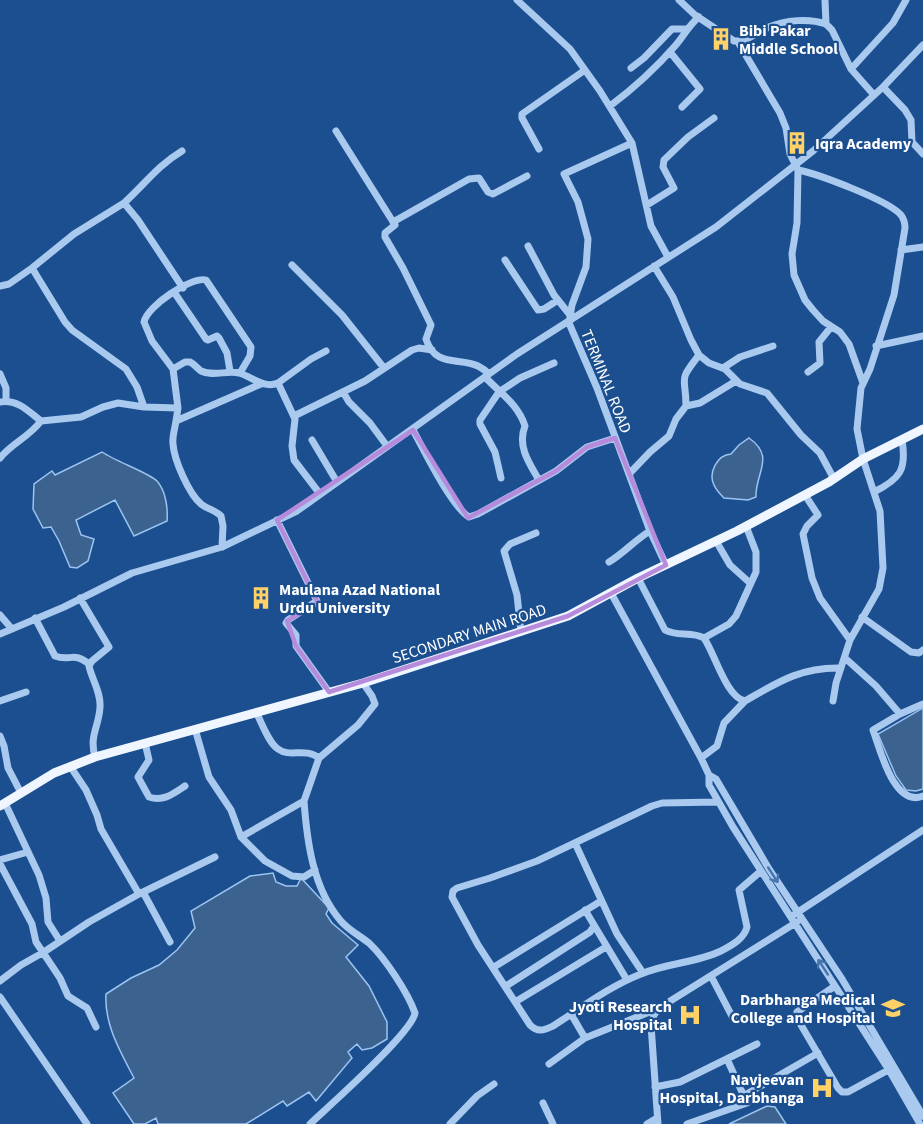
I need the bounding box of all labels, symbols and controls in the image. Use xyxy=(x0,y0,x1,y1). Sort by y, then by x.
place label: Bibi Pakar Middle School xyxy=(739,20,838,60)
building icon: Bibi Pakar Middle School xyxy=(708,26,734,52)
building icon: Iqra Academy xyxy=(784,130,810,156)
place label: Iqra Academy xyxy=(815,133,912,155)
street label: TERMINAL ROAD xyxy=(575,326,637,437)
place label: Maulana Azad National Urdu University xyxy=(279,579,440,619)
building icon: Maulana Azad National Urdu University xyxy=(248,585,274,611)
street label: SECONDARY MAIN ROAD xyxy=(389,599,549,669)
one-way arrow xyxy=(768,866,780,883)
one-way arrow xyxy=(817,959,829,976)
place label: Darbhanga Medical College and Hospital xyxy=(731,989,875,1029)
school or university icon: Darbhanga Medical College and Hospital xyxy=(880,995,906,1021)
place label: Jyoti Research Hospital xyxy=(569,996,672,1036)
hospital icon: Jyoti Research Hospital xyxy=(677,1002,703,1028)
place label: Navjeevan Hospital, Darbhanga xyxy=(659,1069,804,1109)
hospital icon: Navjeevan Hospital, Darbhanga xyxy=(809,1075,835,1101)

